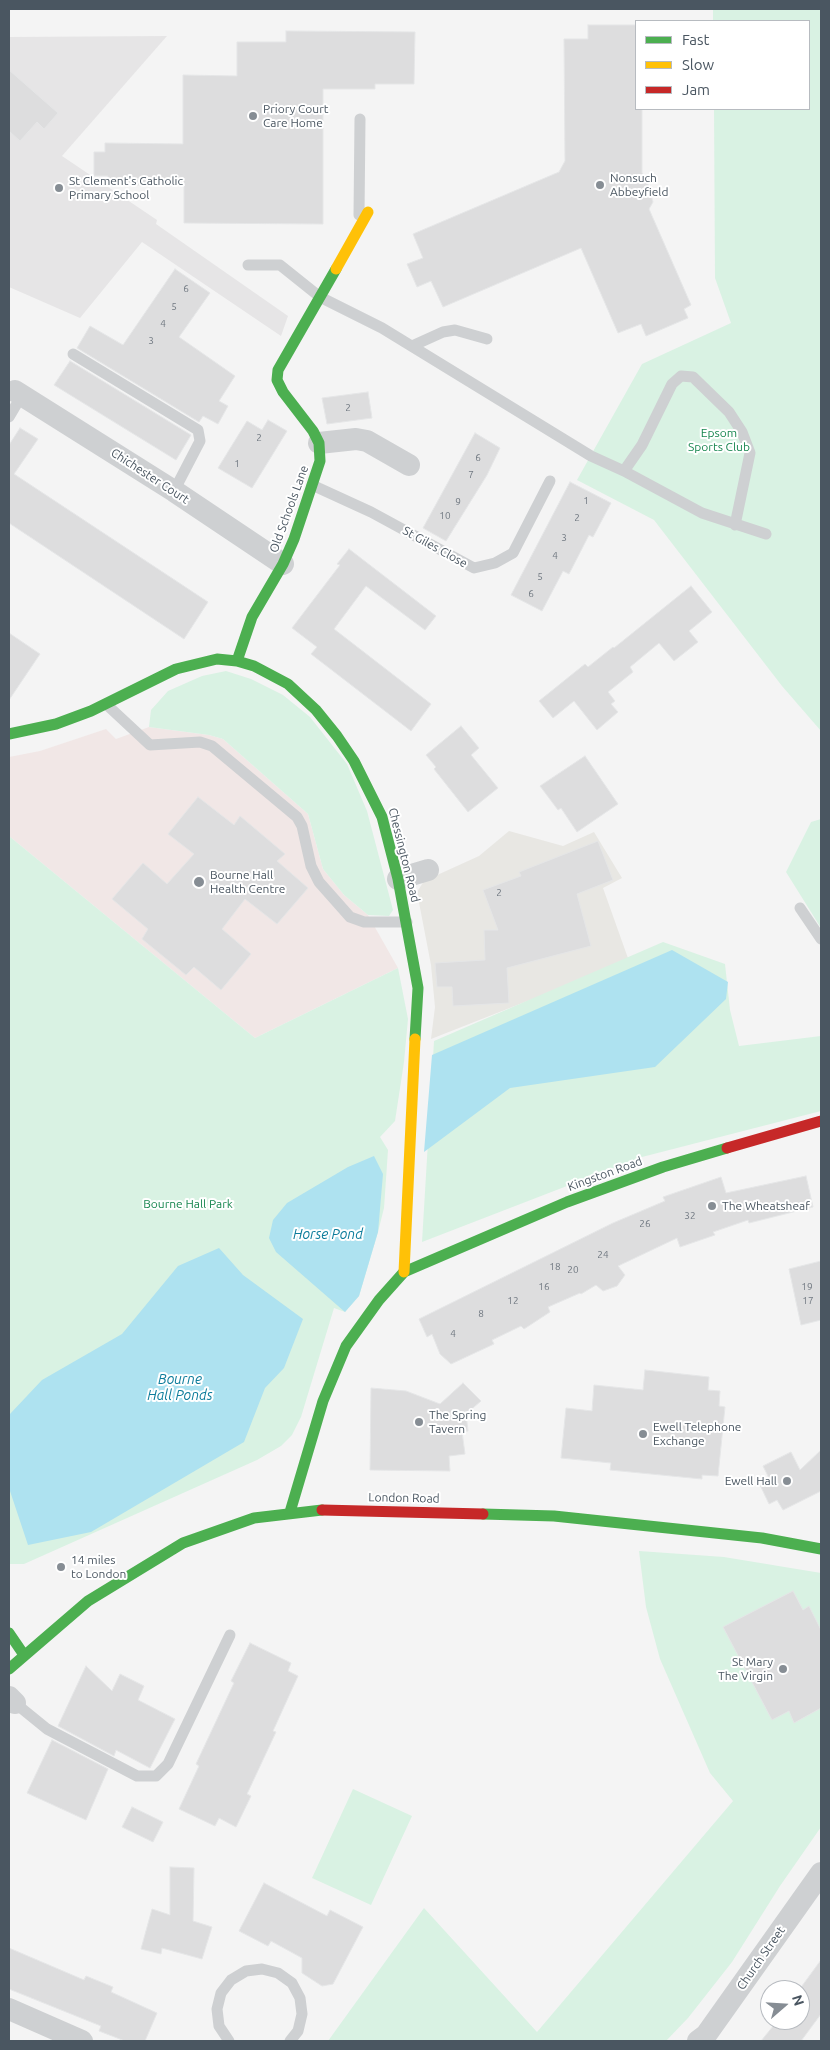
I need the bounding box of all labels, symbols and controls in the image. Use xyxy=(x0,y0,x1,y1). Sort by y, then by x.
legend xyxy=(635,20,810,110)
text: Fast xyxy=(682,31,709,48)
text: Slow xyxy=(682,56,714,73)
text: Jam xyxy=(682,81,710,98)
place label: Priory Court Care Home xyxy=(263,102,328,130)
marker: Priory Court Care Home xyxy=(247,110,259,122)
place label: Nonsuch Abbeyfield xyxy=(610,171,669,199)
place label: St Clement's Catholic Primary School xyxy=(69,174,183,202)
marker: Nonsuch Abbeyfield xyxy=(594,179,606,191)
marker: St Clement's Catholic Primary School xyxy=(53,182,65,194)
house number: 6 xyxy=(183,283,189,295)
house number: 5 xyxy=(171,301,177,313)
house number: 4 xyxy=(160,318,166,330)
house number: 3 xyxy=(148,335,154,347)
house number: 2 xyxy=(345,402,351,414)
park label: Epsom Sports Club xyxy=(688,426,750,454)
house number: 2 xyxy=(256,432,262,444)
street label: Chichester Court xyxy=(108,445,192,507)
house number: 6 xyxy=(475,452,481,464)
house number: 1 xyxy=(234,458,240,470)
street label: Old Schools Lane xyxy=(267,463,311,555)
house number: 7 xyxy=(468,469,474,481)
house number: 1 xyxy=(583,495,589,507)
house number: 9 xyxy=(455,496,461,508)
house number: 10 xyxy=(439,510,451,522)
house number: 2 xyxy=(574,512,580,524)
street label: St Giles Close xyxy=(400,523,470,571)
house number: 3 xyxy=(561,532,567,544)
house number: 4 xyxy=(552,550,558,562)
house number: 5 xyxy=(537,571,543,583)
house number: 6 xyxy=(528,588,534,600)
street label: Chessington Road xyxy=(385,806,423,904)
place label: Bourne Hall Health Centre xyxy=(210,868,285,896)
marker: Bourne Hall Health Centre xyxy=(192,875,206,889)
house number: 2 xyxy=(496,887,502,899)
street label: Kingston Road xyxy=(566,1154,644,1194)
park label: Bourne Hall Park xyxy=(143,1197,233,1211)
place label: The Wheatsheaf xyxy=(722,1199,810,1213)
marker: The Wheatsheaf xyxy=(706,1200,718,1212)
house number: 32 xyxy=(684,1210,696,1222)
house number: 26 xyxy=(639,1218,651,1230)
water label: Horse Pond xyxy=(293,1226,363,1242)
house number: 24 xyxy=(597,1249,609,1261)
house number: 18 xyxy=(549,1261,561,1273)
house number: 20 xyxy=(567,1264,579,1276)
house number: 16 xyxy=(538,1281,550,1293)
house number: 19 xyxy=(801,1281,813,1293)
house number: 12 xyxy=(507,1295,519,1307)
house number: 17 xyxy=(802,1295,814,1307)
house number: 8 xyxy=(478,1308,484,1320)
house number: 4 xyxy=(450,1328,456,1340)
water label: Bourne Hall Ponds xyxy=(147,1371,213,1404)
place label: The Spring Tavern xyxy=(429,1408,486,1436)
marker: The Spring Tavern xyxy=(413,1416,425,1428)
place label: Ewell Telephone Exchange xyxy=(653,1420,741,1448)
marker: Ewell Telephone Exchange xyxy=(637,1428,649,1440)
place label: Ewell Hall xyxy=(725,1474,777,1488)
marker: Ewell Hall xyxy=(781,1475,793,1487)
street label: London Road xyxy=(368,1490,440,1506)
place label: 14 miles to London xyxy=(71,1553,126,1581)
marker: 14 miles to London xyxy=(55,1561,67,1573)
place label: St Mary The Virgin xyxy=(718,1655,773,1683)
marker: St Mary The Virgin xyxy=(777,1663,789,1675)
street label: Church Street xyxy=(734,1923,788,1993)
north arrow xyxy=(760,1980,810,2030)
text: N xyxy=(789,1993,808,2008)

